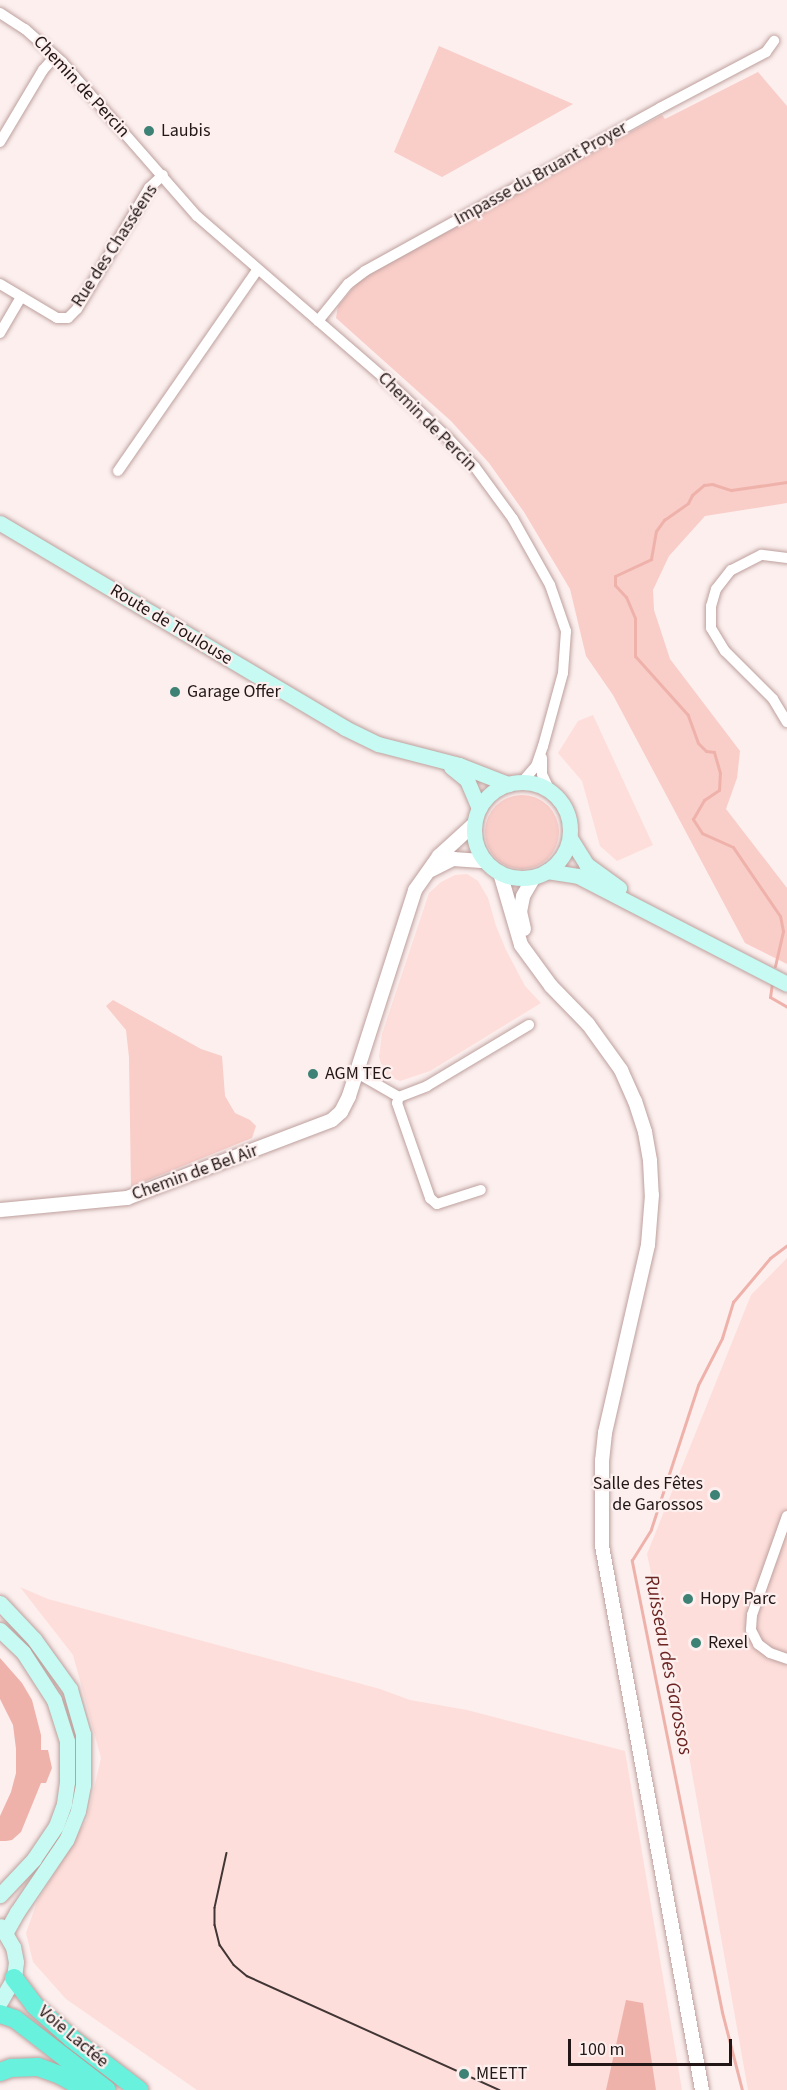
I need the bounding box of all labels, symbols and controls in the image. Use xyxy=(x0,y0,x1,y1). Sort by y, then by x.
street label: Chemin de Percin xyxy=(28,32,134,142)
street label: Impasse du Bruant Proyer xyxy=(451,117,631,231)
place label: Laubis xyxy=(161,120,211,142)
marker: Laubis xyxy=(142,124,156,138)
street label: Rue des Chasséens xyxy=(67,181,163,311)
street label: Chemin de Percin xyxy=(373,368,481,476)
street label: Route de Toulouse xyxy=(106,580,236,670)
place label: Garage Offer xyxy=(187,681,281,703)
marker: Garage Offer xyxy=(168,685,182,699)
place label: AGM TEC xyxy=(325,1063,392,1085)
marker: AGM TEC xyxy=(306,1067,320,1081)
street label: Chemin de Bel Air xyxy=(129,1140,261,1206)
place label: Salle des Fêtes de Garossos xyxy=(593,1474,703,1516)
marker: Salle des Fêtes de Garossos xyxy=(708,1488,722,1502)
water label: Ruisseau des Garossos xyxy=(639,1573,697,1757)
place label: Hopy Parc xyxy=(700,1588,776,1610)
marker: Hopy Parc xyxy=(681,1592,695,1606)
place label: Rexel xyxy=(708,1632,748,1654)
marker: Rexel xyxy=(689,1636,703,1650)
street label: Voie Lactée xyxy=(33,2001,113,2073)
scale bar xyxy=(571,2027,734,2065)
text: 100 m xyxy=(579,2037,624,2062)
place label: MEETT xyxy=(476,2063,527,2085)
marker: MEETT xyxy=(457,2067,471,2081)

